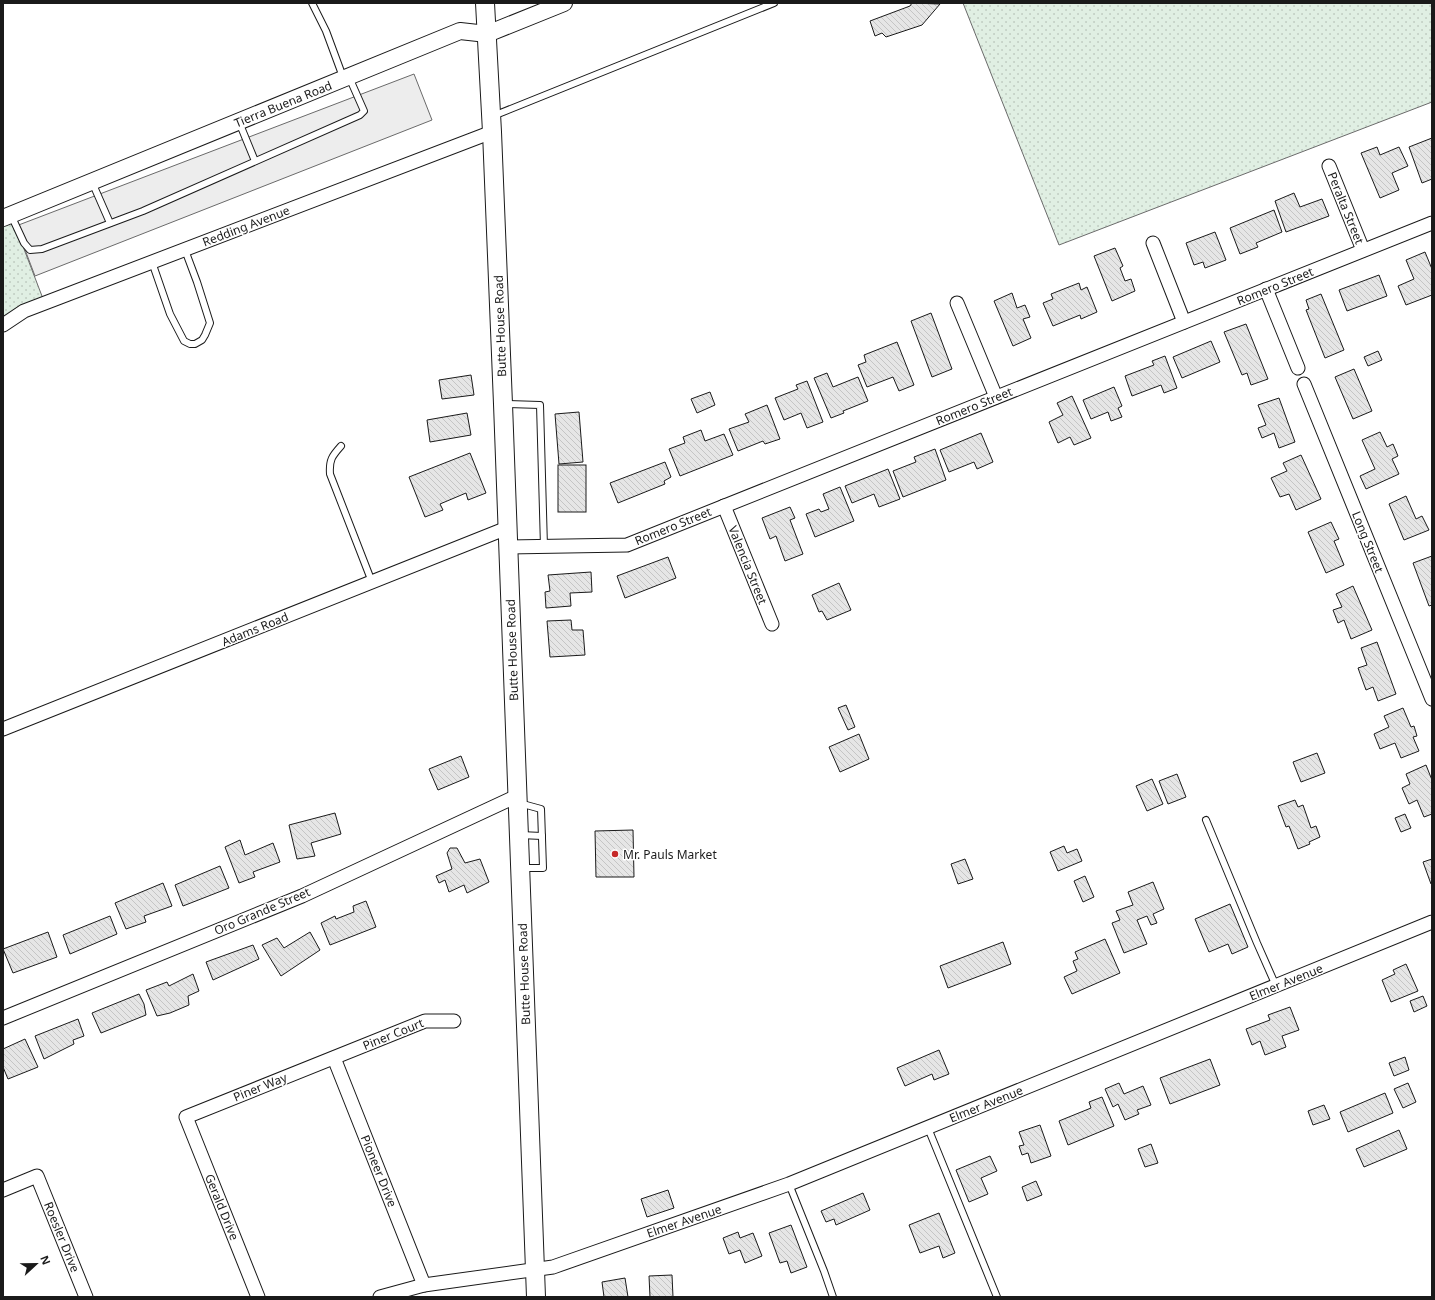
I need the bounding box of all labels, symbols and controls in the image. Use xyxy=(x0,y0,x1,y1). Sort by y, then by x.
street label: Tierra Buena Road xyxy=(232,77,334,131)
street label: Peralta Street xyxy=(1324,169,1368,247)
street label: Redding Avenue xyxy=(200,201,292,250)
street label: Romero Street xyxy=(1234,263,1316,309)
street label: Butte House Road xyxy=(490,275,510,377)
street label: Romero Street xyxy=(933,383,1015,429)
street label: Romero Street xyxy=(632,503,714,549)
street label: Long Street xyxy=(1348,509,1388,576)
street label: Valencia Street xyxy=(725,523,772,607)
street label: Butte House Road xyxy=(502,599,522,701)
street label: Adams Road xyxy=(219,608,291,650)
place label: Mr. Pauls Market xyxy=(623,846,717,863)
marker: Mr. Pauls Market xyxy=(610,849,620,859)
street label: Oro Grande Street xyxy=(211,883,313,939)
street label: Butte House Road xyxy=(514,923,534,1025)
street label: Elmer Avenue xyxy=(1247,959,1326,1004)
street label: Piner Court xyxy=(360,1014,427,1054)
street label: Piner Way xyxy=(231,1068,290,1105)
street label: Elmer Avenue xyxy=(947,1081,1026,1126)
street label: Pioneer Drive xyxy=(357,1132,401,1210)
street label: Gerald Drive xyxy=(201,1171,243,1243)
street label: Roesler Drive xyxy=(40,1199,84,1275)
street label: Elmer Avenue xyxy=(644,1200,724,1242)
north arrow xyxy=(16,1244,56,1284)
text: N xyxy=(37,1253,54,1267)

